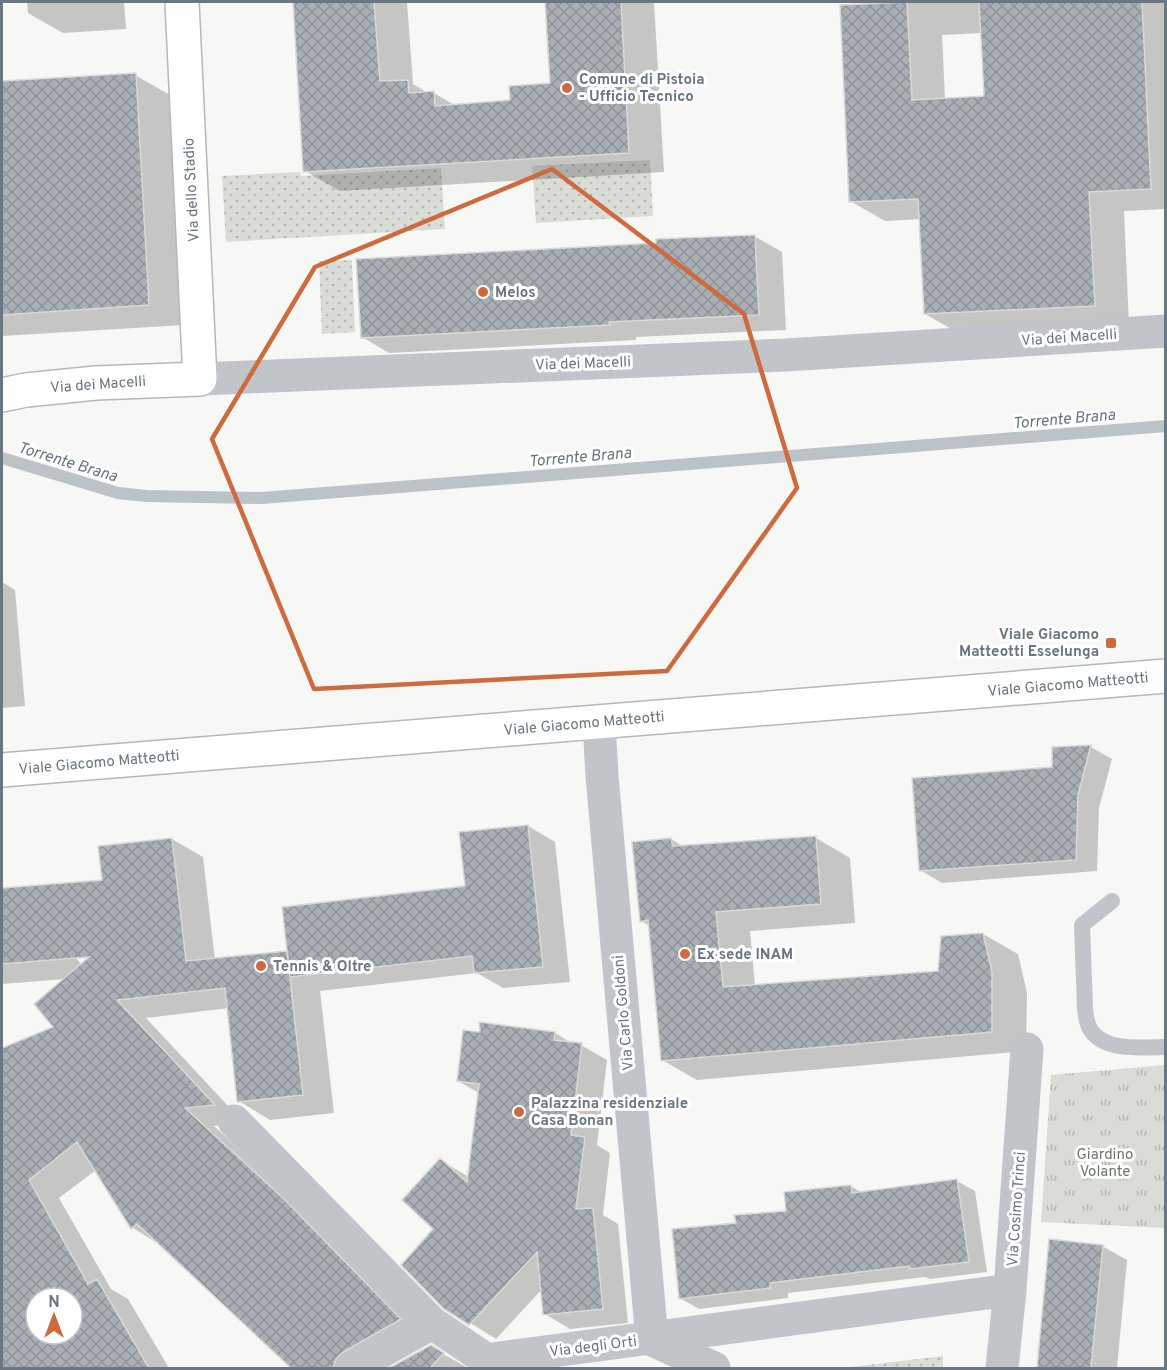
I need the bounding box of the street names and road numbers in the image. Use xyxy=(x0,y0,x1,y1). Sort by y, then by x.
street label: Via dello Stadio xyxy=(180,137,205,243)
street label: Via dei Macelli xyxy=(1021,326,1118,351)
street label: Via dei Macelli xyxy=(535,353,631,376)
street label: Via dei Macelli xyxy=(50,373,147,398)
street label: Viale Giacomo Matteotti xyxy=(987,669,1149,702)
street label: Viale Giacomo Matteotti xyxy=(503,708,665,741)
street label: Viale Giacomo Matteotti xyxy=(18,747,180,780)
street label: Via Carlo Goldoni xyxy=(610,954,639,1071)
street label: Via Cosimo Trinci xyxy=(1004,1151,1031,1267)
street label: Via degli Orti xyxy=(548,1333,638,1362)

